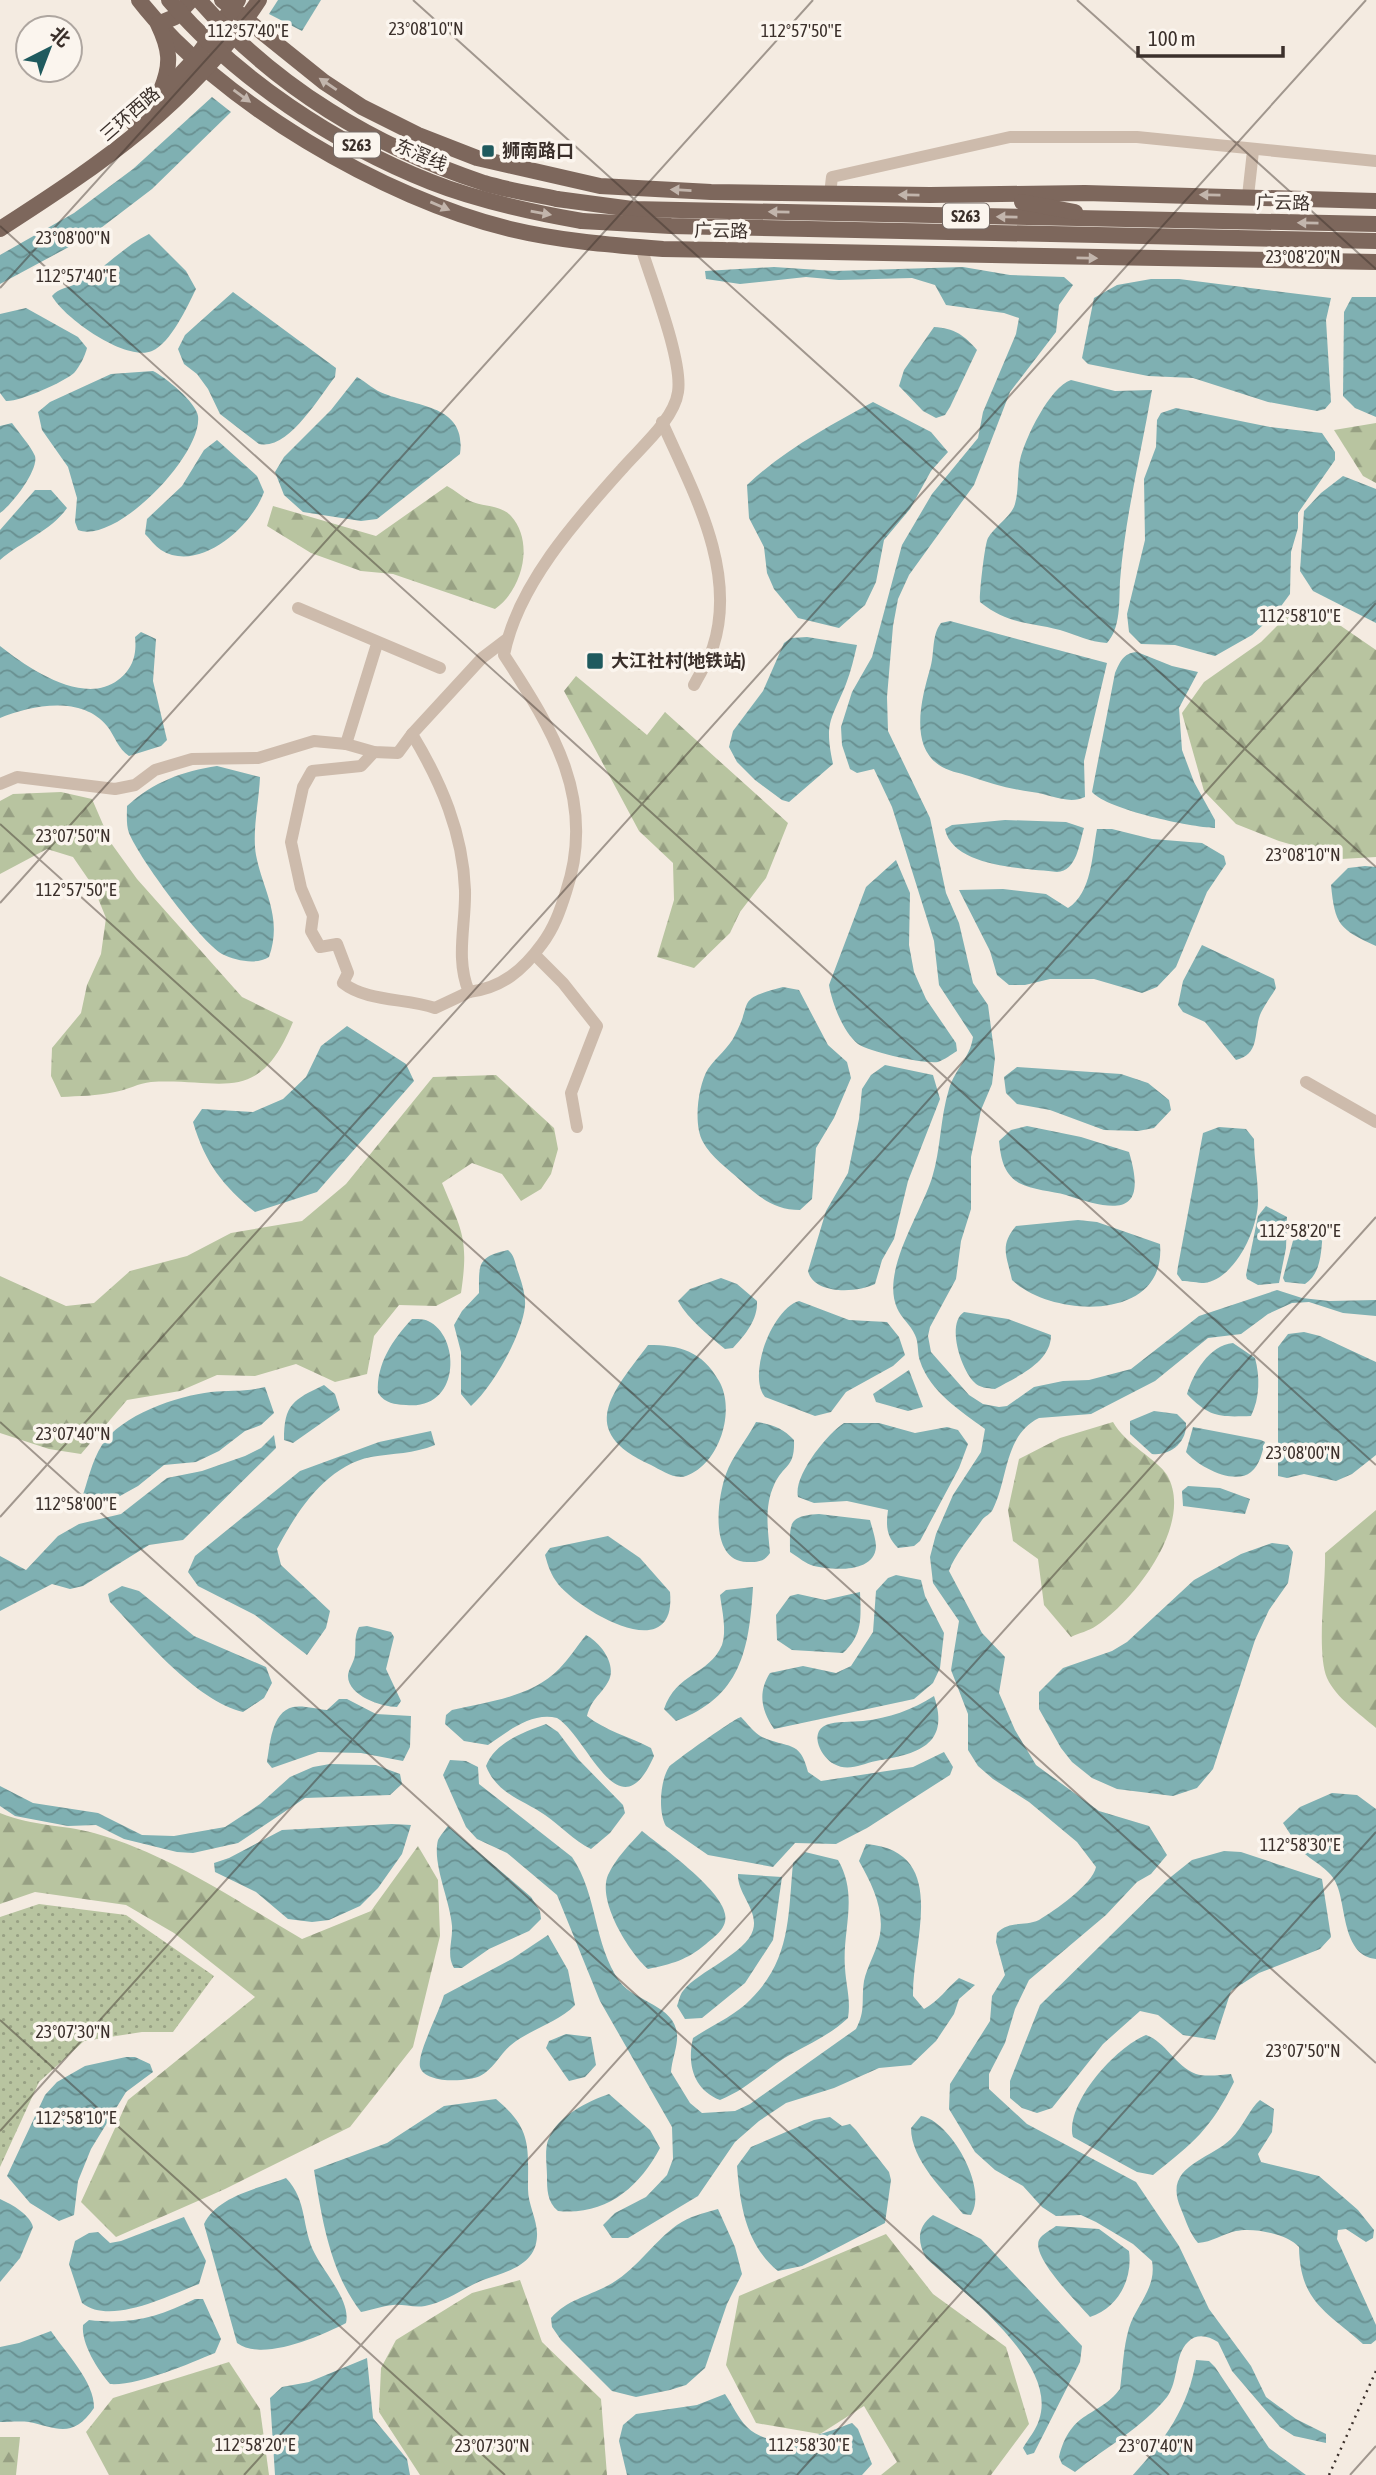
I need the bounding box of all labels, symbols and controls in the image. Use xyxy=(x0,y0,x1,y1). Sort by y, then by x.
north arrow xyxy=(14,14,84,84)
scale bar xyxy=(1138,14,1283,58)
text: 23°08'10"N xyxy=(388,18,464,39)
text: 112°57'40"E xyxy=(208,20,289,41)
text: 112°57'50"E xyxy=(761,20,842,41)
text: 北 xyxy=(46,22,75,51)
text: 100 m xyxy=(1148,26,1196,50)
one-way arrow xyxy=(319,77,337,91)
street label: 三环西路 xyxy=(96,82,164,145)
one-way arrow xyxy=(233,88,251,102)
road number: S263 xyxy=(334,132,380,158)
street label: 东滘线 xyxy=(392,134,450,175)
place label: 狮南路口 xyxy=(502,140,574,161)
marker: 狮南路口 xyxy=(480,143,496,159)
one-way arrow xyxy=(670,185,692,196)
one-way arrow xyxy=(898,189,920,201)
one-way arrow xyxy=(1199,190,1221,201)
street label: 广云路 xyxy=(1256,192,1310,213)
one-way arrow xyxy=(430,201,451,212)
road number: S263 xyxy=(943,204,989,229)
one-way arrow xyxy=(768,206,790,218)
one-way arrow xyxy=(530,208,552,219)
one-way arrow xyxy=(996,211,1018,222)
one-way arrow xyxy=(1297,217,1319,228)
street label: 广云路 xyxy=(694,220,748,241)
text: 23°08'00"N xyxy=(35,227,111,248)
text: 23°08'20"N xyxy=(1265,246,1341,267)
one-way arrow xyxy=(1076,252,1098,263)
text: 112°57'40"E xyxy=(36,265,117,286)
text: 112°58'10"E xyxy=(1260,605,1341,626)
place label: 大江社村(地铁站) xyxy=(611,650,746,671)
marker: 大江社村(地铁站) xyxy=(585,651,605,671)
text: 23°07'50"N xyxy=(35,825,111,846)
text: 23°08'10"N xyxy=(1265,844,1341,865)
text: 112°57'50"E xyxy=(36,879,117,900)
text: 112°58'20"E xyxy=(1260,1220,1341,1241)
text: 23°07'40"N xyxy=(35,1423,111,1444)
text: 23°08'00"N xyxy=(1265,1442,1341,1463)
text: 112°58'00"E xyxy=(36,1493,117,1514)
text: 112°58'30"E xyxy=(1260,1834,1341,1855)
text: 23°07'30"N xyxy=(35,2021,111,2042)
text: 23°07'50"N xyxy=(1265,2040,1341,2061)
text: 112°58'10"E xyxy=(36,2107,117,2128)
text: 112°58'20"E xyxy=(215,2434,296,2455)
text: 112°58'30"E xyxy=(769,2434,850,2455)
text: 23°07'30"N xyxy=(454,2435,530,2456)
text: 23°07'40"N xyxy=(1118,2435,1194,2456)

